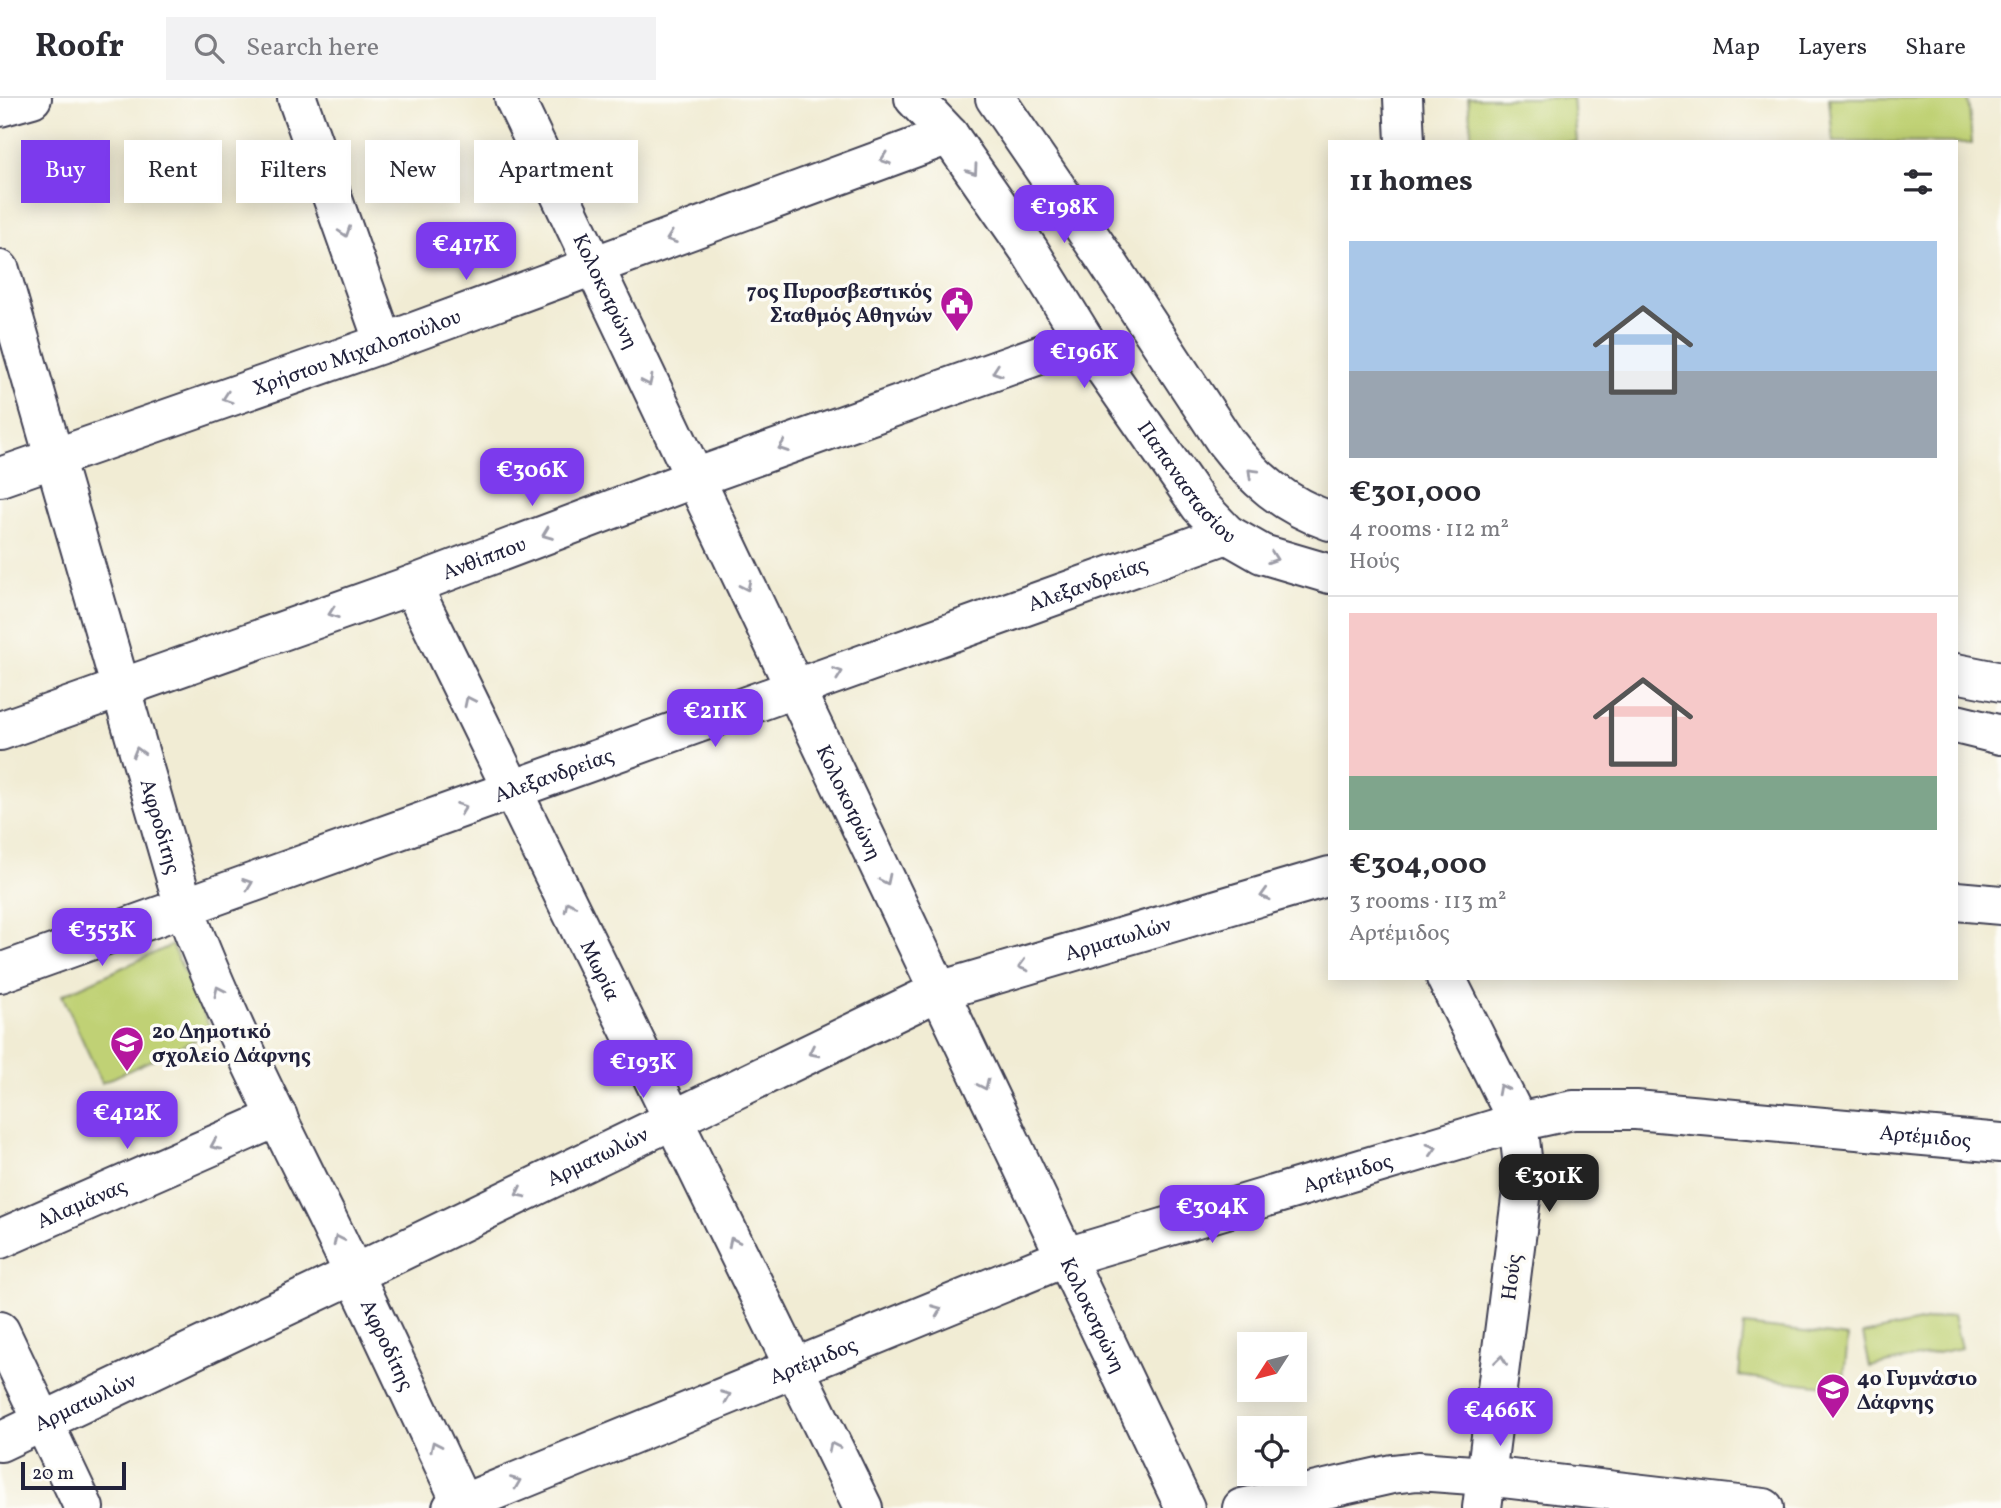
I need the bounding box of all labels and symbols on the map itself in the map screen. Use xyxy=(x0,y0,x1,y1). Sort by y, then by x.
one-way arrow xyxy=(879,151,891,165)
one-way arrow xyxy=(965,162,977,175)
pin: €198K xyxy=(1015,186,1113,245)
pin: €417K xyxy=(417,222,515,282)
one-way arrow xyxy=(337,225,351,237)
street label: Κολοκοτρώνη xyxy=(565,229,645,354)
one-way arrow xyxy=(666,230,678,244)
place label: 7ος Πυροσβεστικός Σταθμός Αθηνών xyxy=(747,278,932,331)
public building icon: 7ος Πυροσβεστικός Σταθμός Αθηνών xyxy=(938,284,976,333)
street label: Χρήστου Μιχαλοπούλου xyxy=(249,303,465,404)
pin: €196K xyxy=(1035,330,1133,390)
one-way arrow xyxy=(992,363,1004,377)
one-way arrow xyxy=(640,374,654,386)
one-way arrow xyxy=(221,390,233,404)
street label: Παπαναστασίου xyxy=(1129,416,1240,552)
one-way arrow xyxy=(777,439,789,453)
pin: €306K xyxy=(483,448,581,508)
one-way arrow xyxy=(1247,468,1260,481)
one-way arrow xyxy=(541,526,553,540)
street label: Ανθίππου xyxy=(438,530,531,588)
one-way arrow xyxy=(1267,550,1279,564)
street label: Αλεξανδρείας xyxy=(1024,551,1152,620)
one-way arrow xyxy=(738,579,752,591)
one-way arrow xyxy=(328,605,340,619)
one-way arrow xyxy=(831,667,843,681)
pin: €211K xyxy=(666,690,764,749)
one-way arrow xyxy=(463,696,477,708)
street label: Κολοκοτρώνη xyxy=(808,740,888,866)
street label: Αλεξανδρείας xyxy=(490,742,618,811)
one-way arrow xyxy=(132,747,147,759)
street label: Αφροδίτης xyxy=(132,776,187,878)
one-way arrow xyxy=(456,802,468,816)
one-way arrow xyxy=(878,873,892,885)
one-way arrow xyxy=(241,878,253,892)
one-way arrow xyxy=(1259,887,1271,902)
one-way arrow xyxy=(563,901,577,913)
pin: €353K xyxy=(53,908,151,968)
street label: Αρματωλών xyxy=(1062,911,1175,969)
street label: Μωρία xyxy=(572,936,626,1007)
one-way arrow xyxy=(1017,958,1029,973)
one-way arrow xyxy=(213,986,227,998)
place label: 2ο Δημοτικό σχολείο Δάφνης xyxy=(152,1018,311,1071)
school or university icon: 2ο Δημοτικό σχολείο Δάφνης xyxy=(108,1024,146,1073)
pin: €193K xyxy=(594,1040,692,1100)
one-way arrow xyxy=(807,1043,820,1057)
one-way arrow xyxy=(976,1078,990,1090)
one-way arrow xyxy=(1496,1084,1510,1096)
pin: €412K xyxy=(78,1091,176,1151)
street label: Αρτέμιδος xyxy=(1878,1119,1973,1156)
street label: Αρματωλών xyxy=(542,1121,653,1195)
one-way arrow xyxy=(210,1137,222,1151)
one-way arrow xyxy=(1426,1143,1438,1158)
street label: Αρτέμιδος xyxy=(1300,1147,1396,1201)
pin: €301K xyxy=(1500,1154,1598,1214)
street label: Αλαμάνας xyxy=(33,1172,132,1237)
one-way arrow xyxy=(515,1185,527,1199)
pin: €304K xyxy=(1163,1186,1261,1245)
one-way arrow xyxy=(332,1235,346,1247)
one-way arrow xyxy=(727,1237,741,1249)
street label: Ηούς xyxy=(1495,1252,1530,1302)
street label: Κολοκοτρώνη xyxy=(1052,1253,1132,1378)
street label: Αφροδίτης xyxy=(352,1295,420,1396)
one-way arrow xyxy=(930,1304,942,1318)
street label: Αρτέμιδος xyxy=(765,1331,862,1393)
north arrow xyxy=(1237,1332,1307,1402)
one-way arrow xyxy=(1493,1354,1508,1366)
place label: 4ο Γυμνάσιο Δάφνης xyxy=(1857,1365,1977,1418)
street label: Αρματωλών xyxy=(30,1366,141,1440)
school or university icon: 4ο Γυμνάσιο Δάφνης xyxy=(1814,1371,1852,1420)
pin: €466K xyxy=(1451,1388,1549,1448)
one-way arrow xyxy=(719,1390,731,1404)
one-way arrow xyxy=(429,1441,443,1453)
one-way arrow xyxy=(827,1442,841,1454)
scale bar xyxy=(21,1459,126,1491)
one-way arrow xyxy=(508,1476,521,1490)

